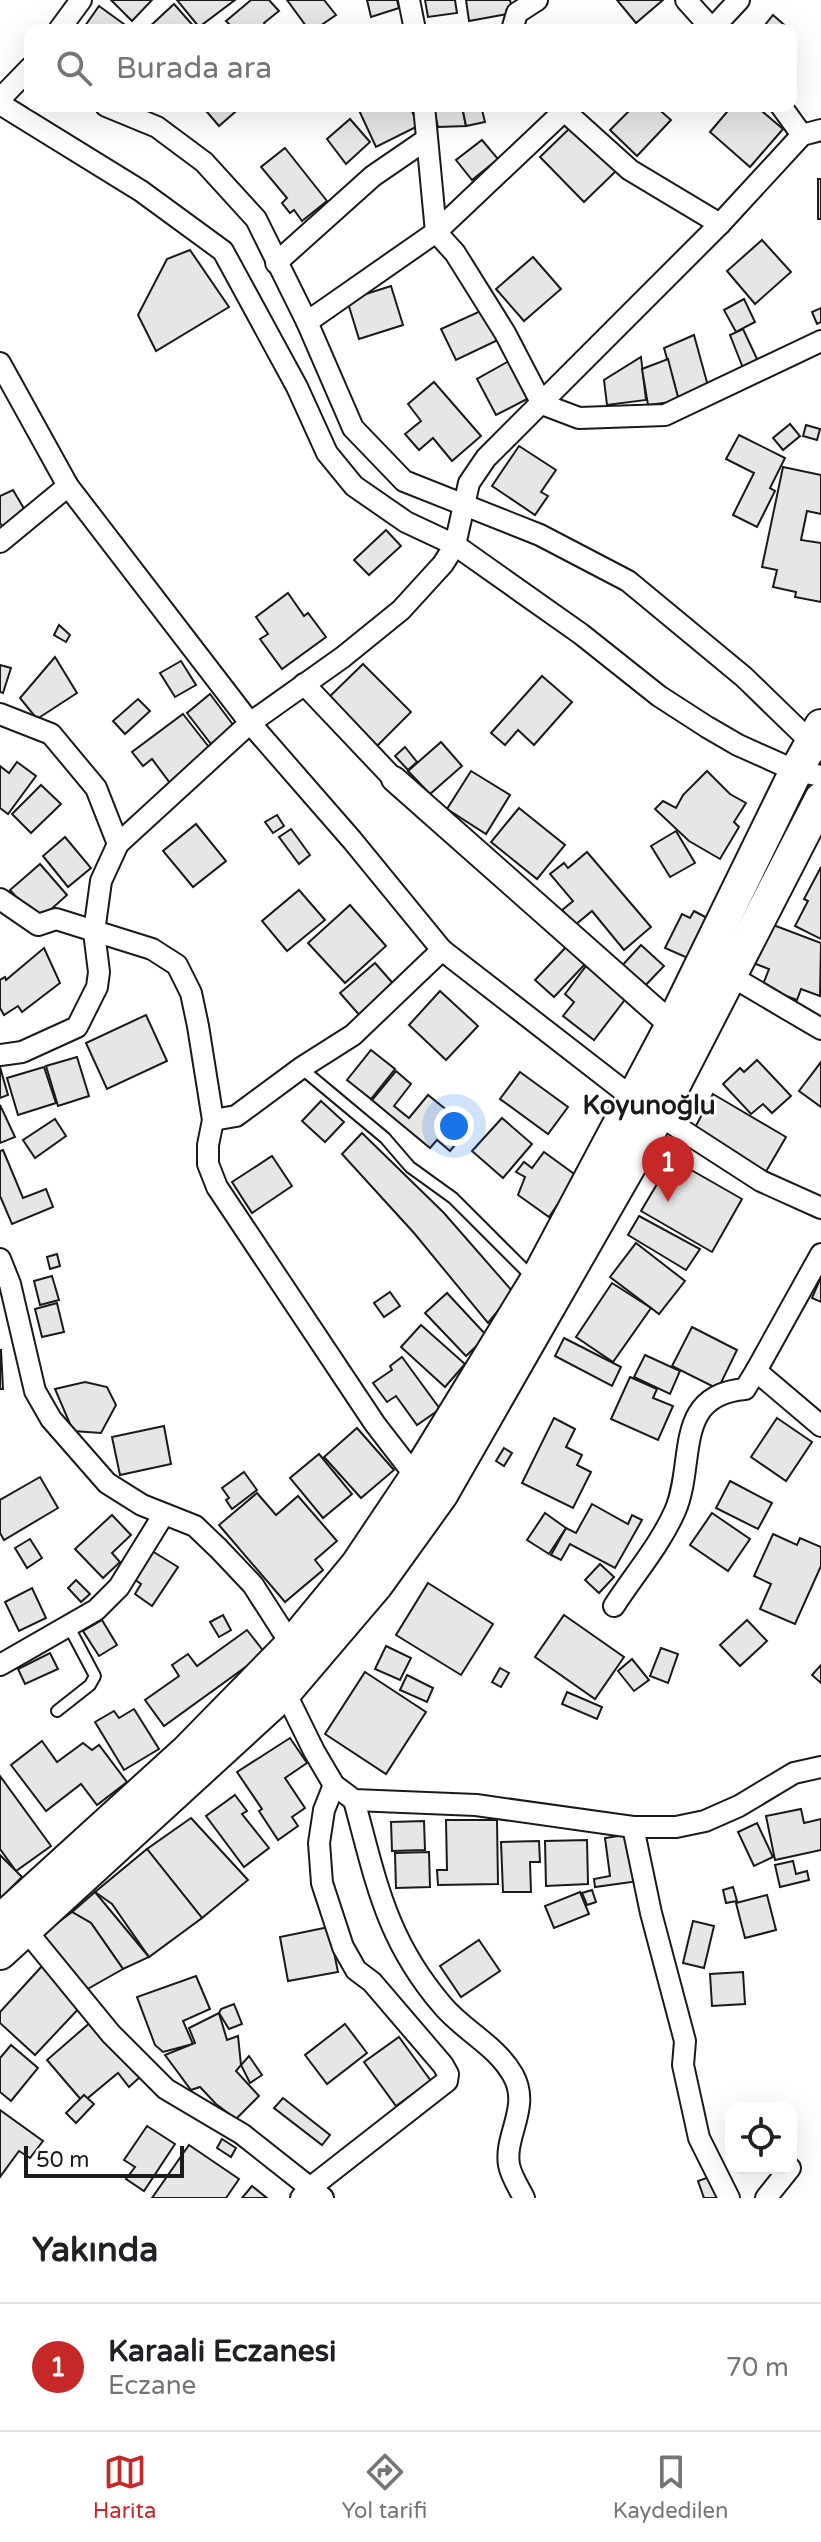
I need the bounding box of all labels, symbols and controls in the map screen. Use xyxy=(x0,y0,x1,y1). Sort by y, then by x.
search box xyxy=(24,24,797,112)
icon: search xyxy=(52,46,96,90)
text: Burada ara xyxy=(116,50,272,87)
district label: Koyunoğlu xyxy=(582,1090,716,1121)
your location xyxy=(434,1106,474,1146)
pin: 1 xyxy=(642,1136,694,1202)
map controls xyxy=(725,2102,797,2174)
button: locate xyxy=(725,2102,797,2174)
scale bar xyxy=(24,2142,184,2178)
text: 50 m xyxy=(36,2147,90,2173)
text: Yakında xyxy=(32,2230,158,2271)
text: Karaali Eczanesi xyxy=(108,2333,337,2370)
text: 1 xyxy=(50,2352,66,2383)
text: 70 m xyxy=(726,2352,789,2383)
text: Eczane xyxy=(108,2370,196,2401)
tab: Harita xyxy=(93,2450,156,2524)
tab: Yol tarifi xyxy=(342,2450,427,2524)
tab: Kaydedilen xyxy=(613,2450,728,2524)

